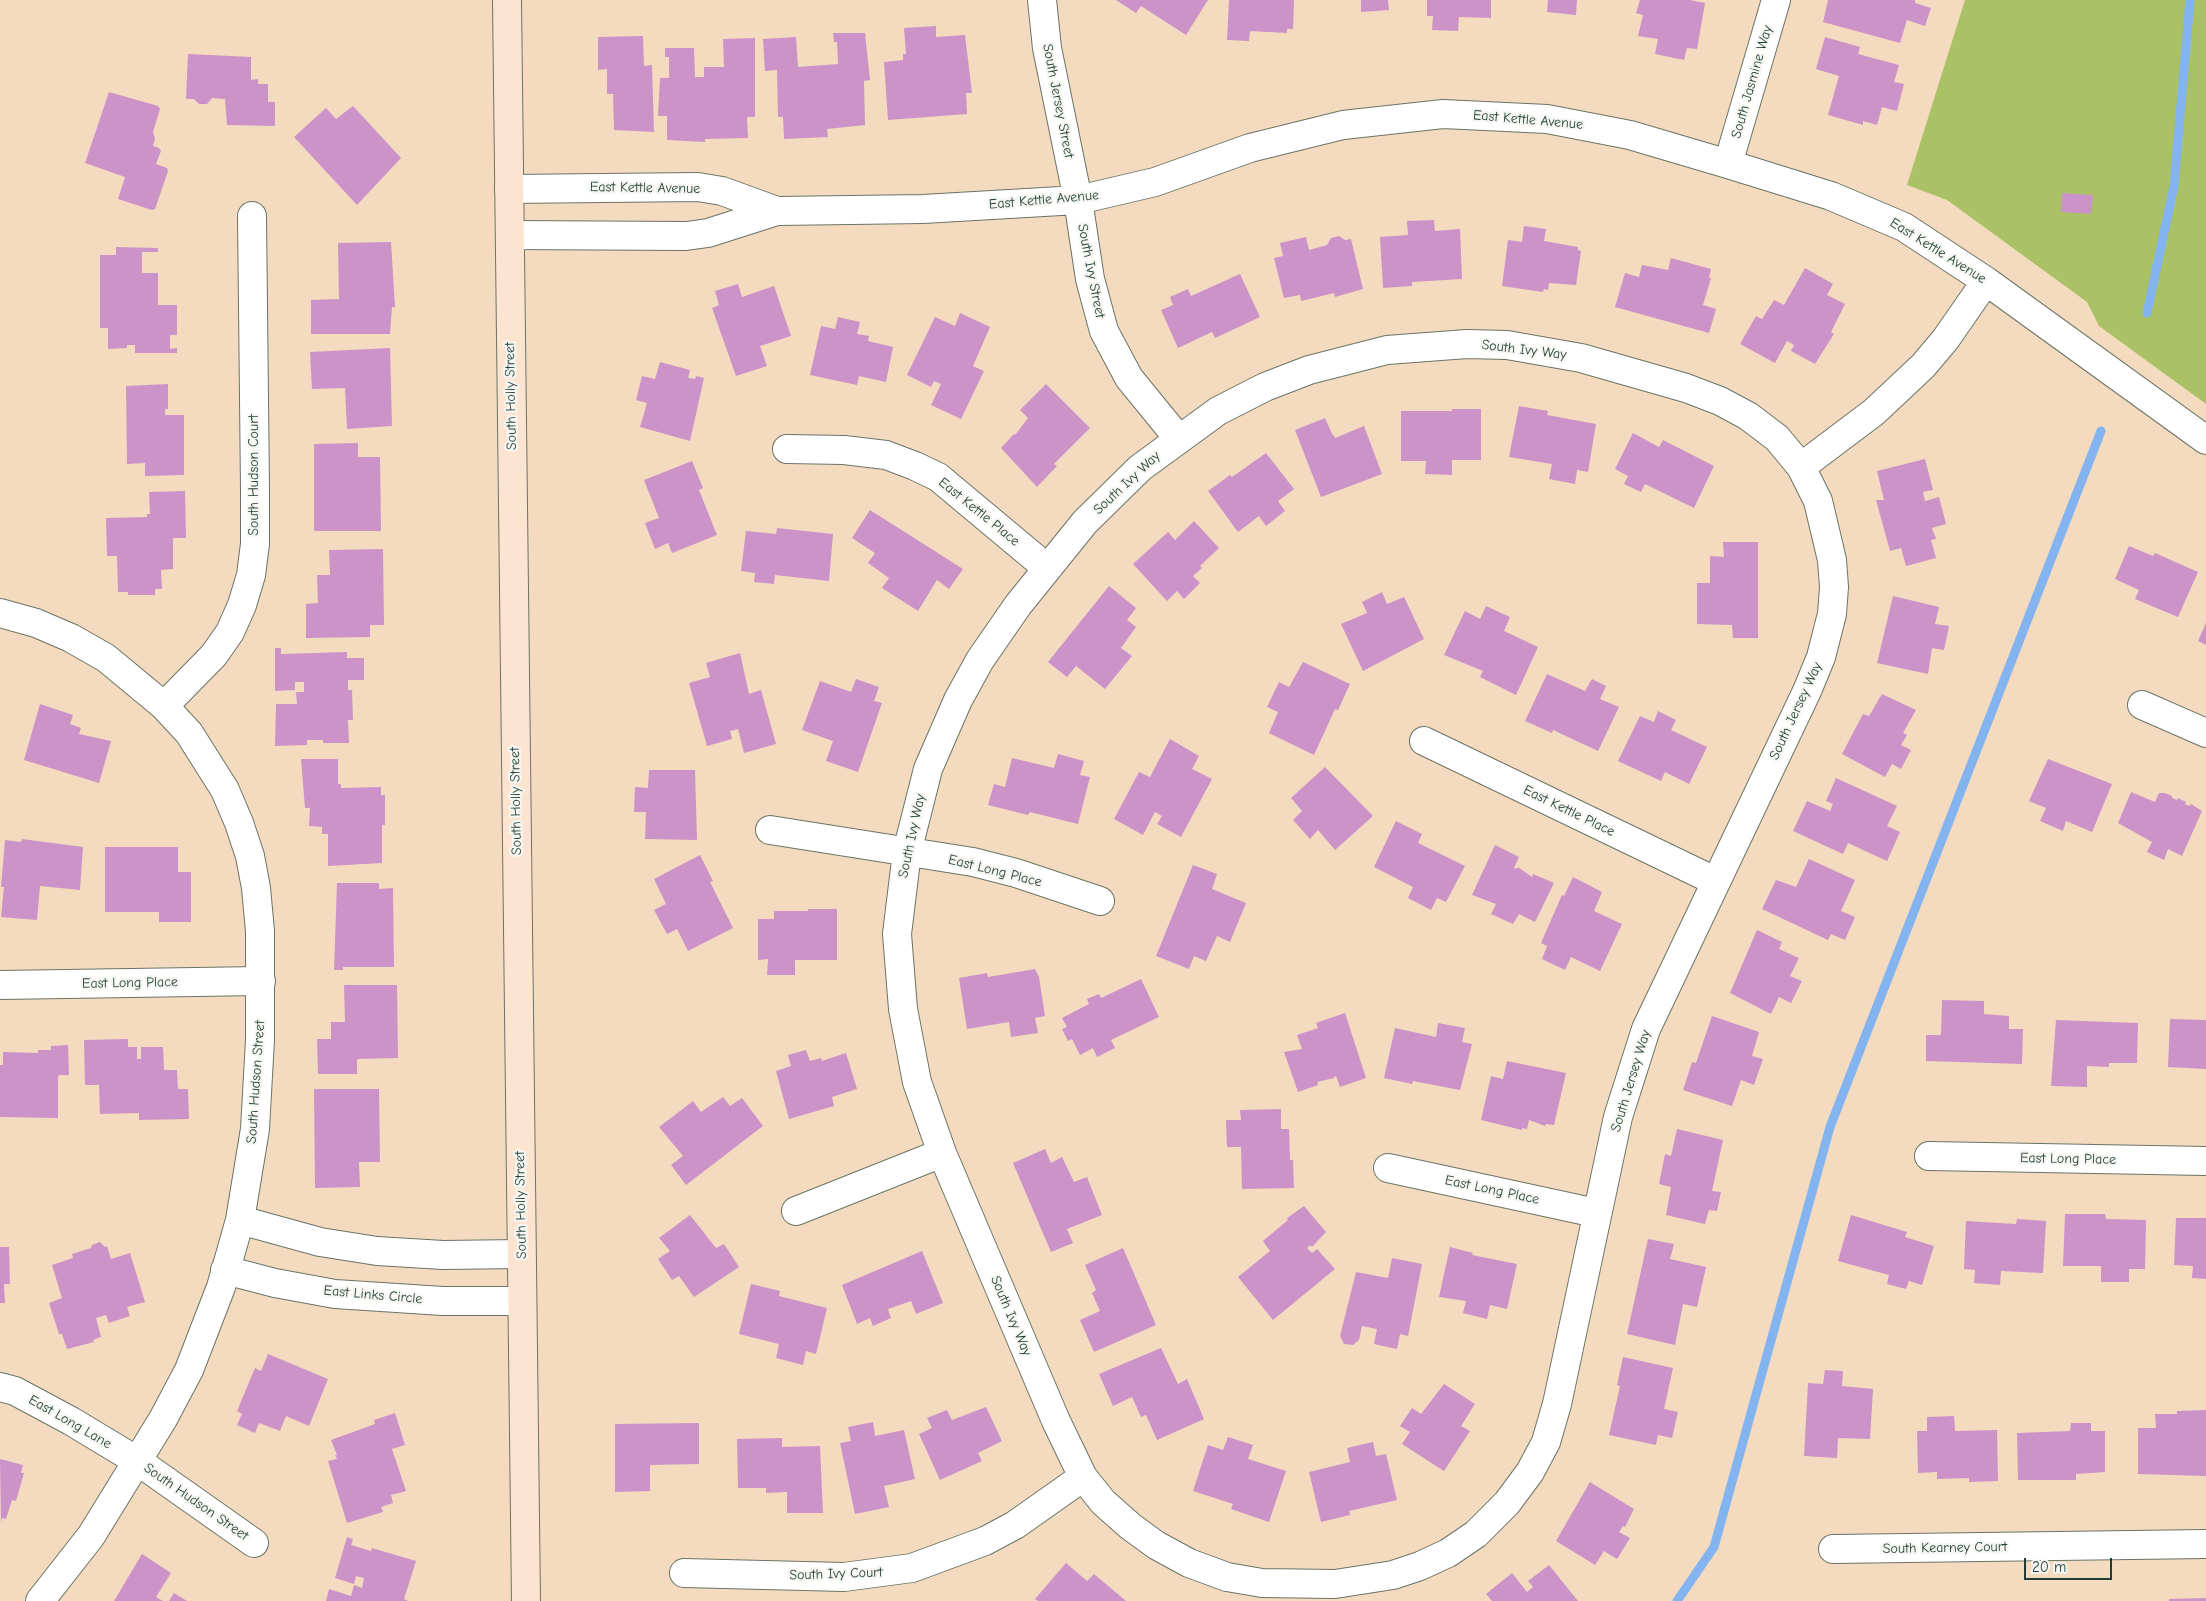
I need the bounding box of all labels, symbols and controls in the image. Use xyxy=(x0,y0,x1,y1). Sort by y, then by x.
street label: South Jasmine Way xyxy=(1728,24,1776,140)
street label: South Jersey Street xyxy=(1039,42,1077,160)
street label: East Kettle Avenue xyxy=(1472,107,1584,133)
street label: East Kettle Avenue xyxy=(590,179,700,197)
street label: East Kettle Avenue xyxy=(988,187,1100,213)
street label: East Kettle Avenue xyxy=(1887,215,1989,287)
street label: South Ivy Street xyxy=(1074,222,1108,320)
street label: South Ivy Way xyxy=(1481,336,1567,364)
street label: South Holly Street xyxy=(502,342,520,450)
street label: South Hudson Court xyxy=(246,414,262,536)
street label: South Ivy Way xyxy=(1090,448,1164,518)
street label: East Kettle Place xyxy=(935,474,1023,550)
street label: South Jersey Way xyxy=(1766,659,1826,763)
street label: South Holly Street xyxy=(507,747,525,855)
street label: East Kettle Place xyxy=(1521,782,1617,840)
street label: South Ivy Way xyxy=(895,792,929,880)
street label: East Long Place xyxy=(946,851,1044,891)
street label: East Long Place xyxy=(82,974,178,992)
street label: South Hudson Street xyxy=(243,1020,269,1144)
street label: South Jersey Way xyxy=(1607,1028,1655,1134)
street label: East Long Place xyxy=(2020,1150,2116,1168)
street label: South Holly Street xyxy=(512,1151,530,1259)
street label: East Long Place xyxy=(1443,1172,1541,1208)
street label: South Ivy Way xyxy=(987,1273,1035,1359)
street label: East Links Circle xyxy=(323,1282,423,1308)
street label: East Long Lane xyxy=(26,1391,114,1453)
street label: South Hudson Street xyxy=(140,1460,252,1544)
street label: South Kearney Court xyxy=(1883,1539,2007,1557)
scale bar xyxy=(2026,1548,2114,1580)
text: 20 m xyxy=(2032,1558,2066,1576)
street label: South Ivy Court xyxy=(789,1564,883,1584)

